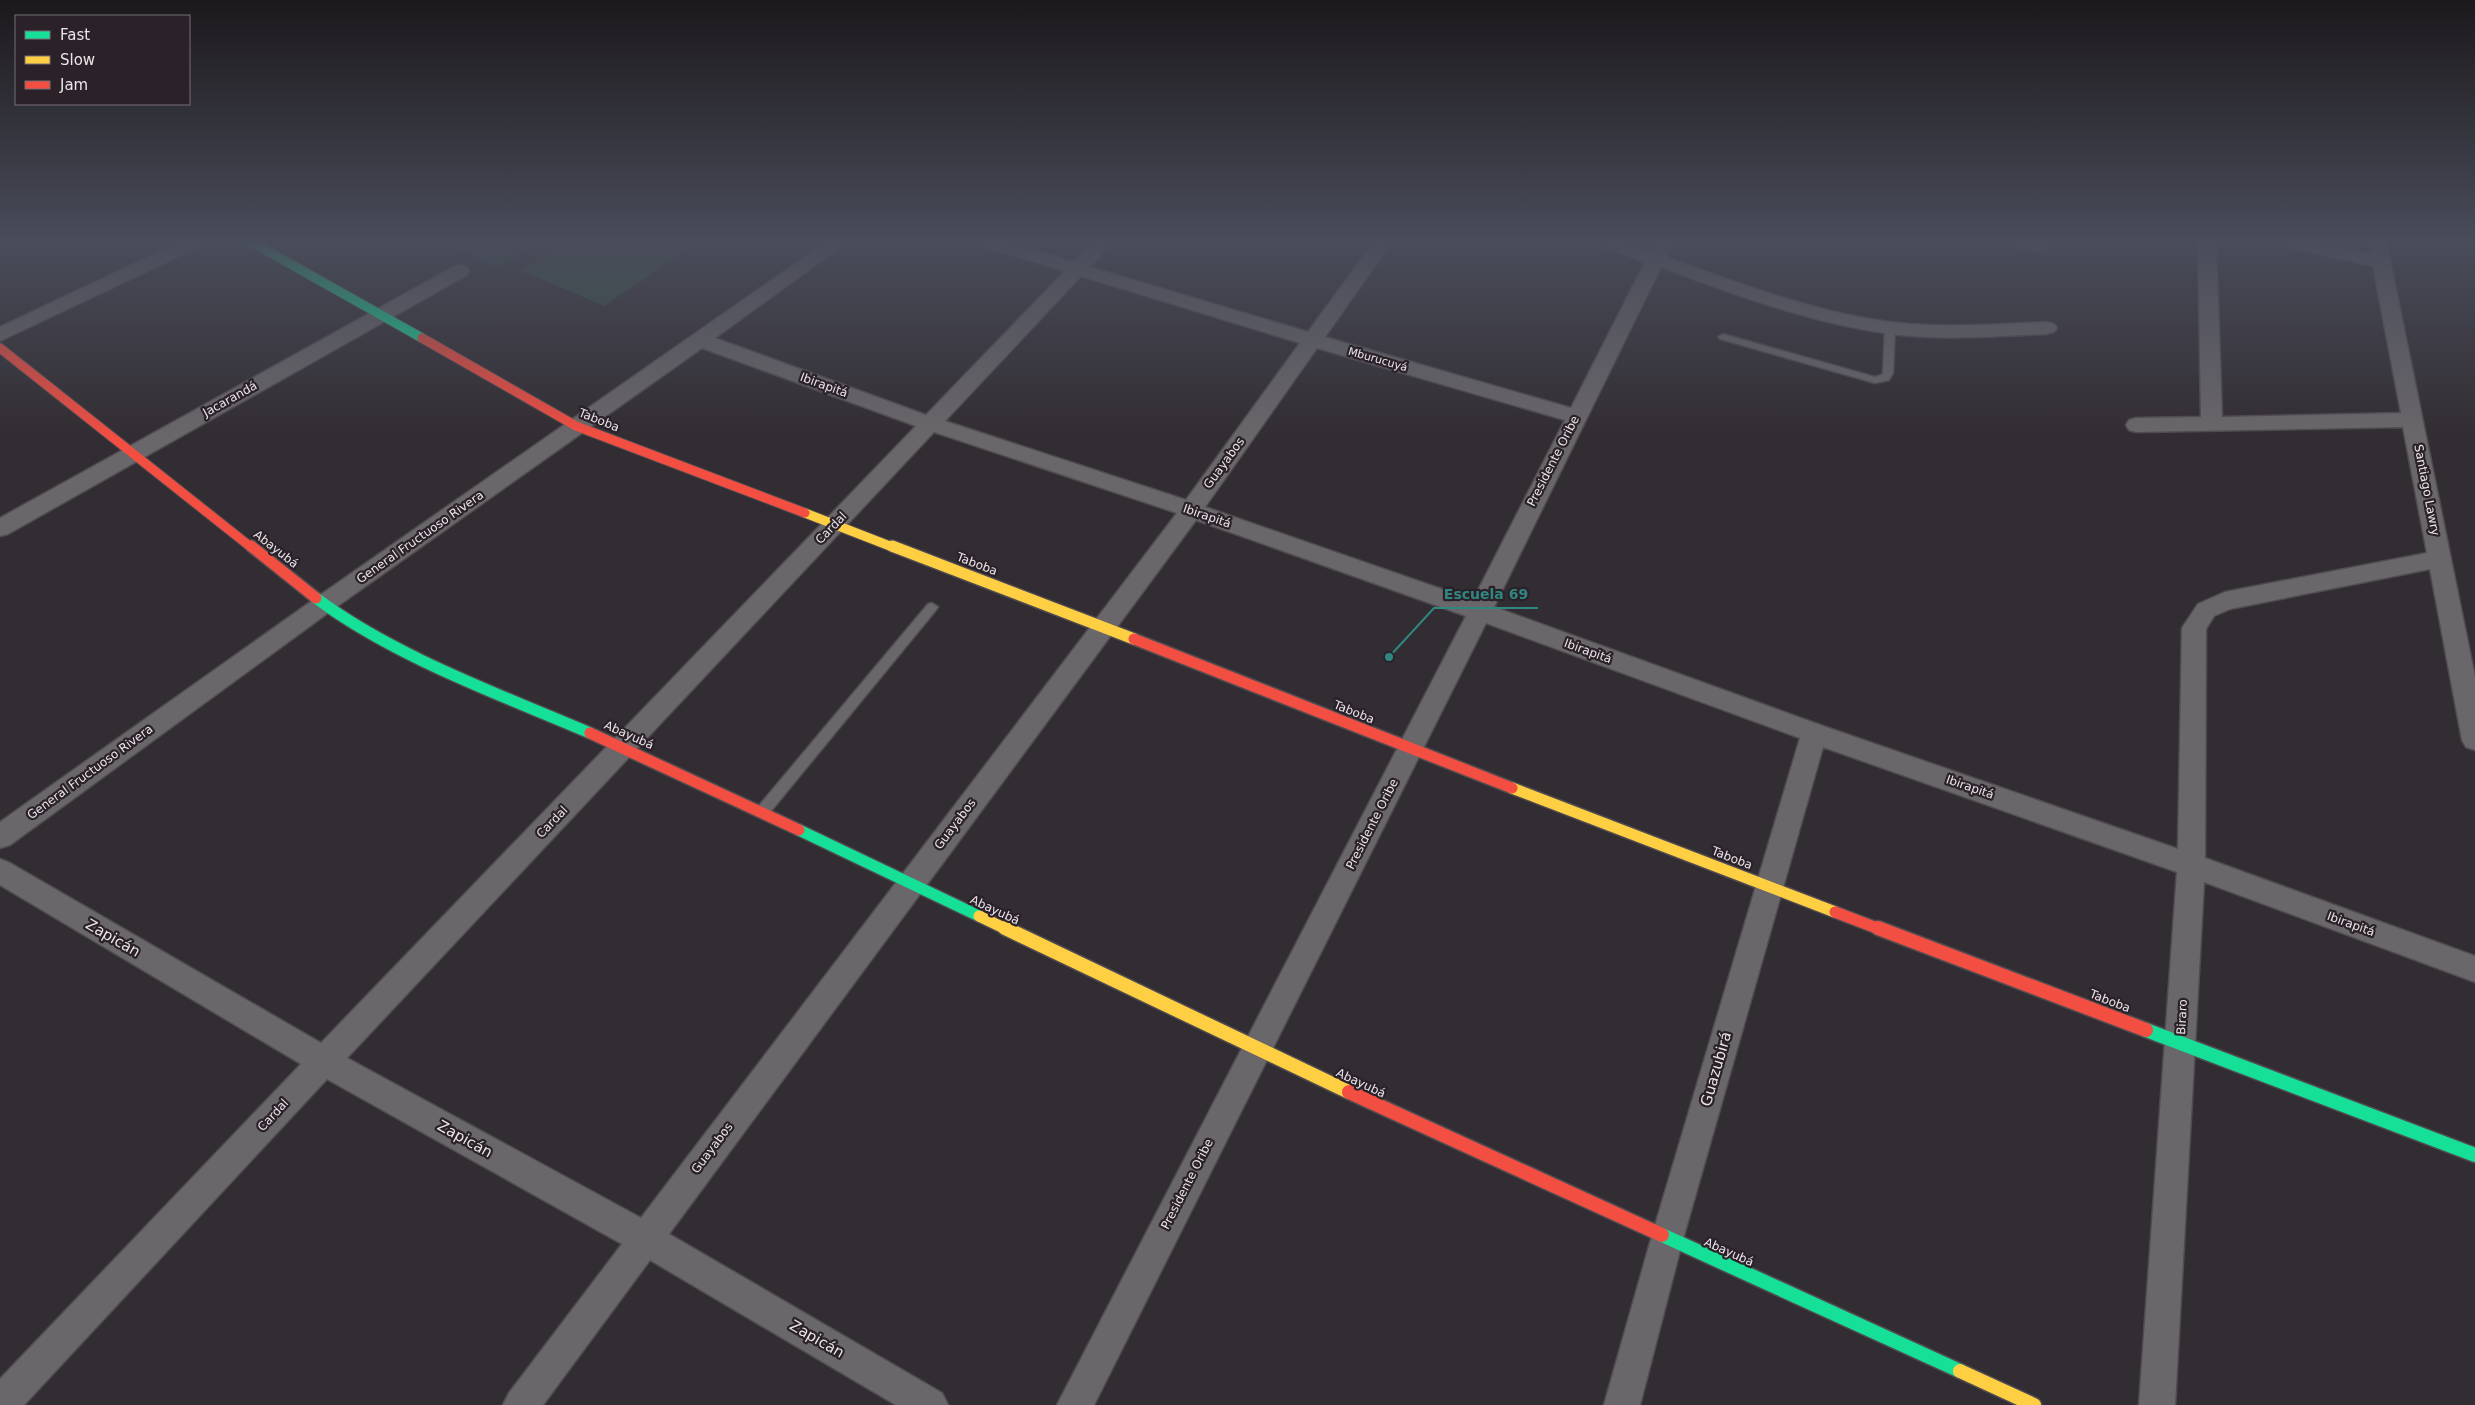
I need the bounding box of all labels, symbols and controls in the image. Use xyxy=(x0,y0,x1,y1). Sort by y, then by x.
legend xyxy=(15,15,190,105)
text: Fast xyxy=(60,26,90,44)
text: Slow xyxy=(60,51,95,69)
text: Jam xyxy=(59,76,88,94)
street label: Mburucuyá xyxy=(1347,345,1409,374)
street label: Ibirapitá xyxy=(798,370,850,400)
street label: Jacarandá xyxy=(200,378,260,420)
street label: Taboba xyxy=(576,405,621,434)
street label: Presidente Oribe xyxy=(1524,413,1582,509)
street label: Guayabos xyxy=(1201,435,1247,491)
street label: Santiago Lawry xyxy=(2411,443,2443,537)
street label: General Fructuoso Rivera xyxy=(354,488,486,586)
street label: Ibirapitá xyxy=(1181,501,1233,531)
street label: Cardal xyxy=(813,509,849,547)
street label: Abayubá xyxy=(251,527,301,571)
street label: Taboba xyxy=(954,549,999,578)
callout: Escuela 69 xyxy=(1434,579,1538,608)
text: Escuela 69 xyxy=(1444,586,1528,602)
street label: Ibirapitá xyxy=(1562,636,1614,666)
street label: Taboba xyxy=(1331,697,1376,726)
street label: Abayubá xyxy=(602,718,656,752)
street label: General Fructuoso Rivera xyxy=(24,722,156,822)
street label: Ibirapitá xyxy=(1944,772,1996,802)
street label: Presidente Oribe xyxy=(1343,776,1401,872)
street label: Guayabos xyxy=(931,796,979,852)
street label: Cardal xyxy=(534,803,570,841)
street label: Taboba xyxy=(1709,843,1754,872)
street label: Abayubá xyxy=(968,892,1022,928)
street label: Ibirapitá xyxy=(2325,909,2377,939)
street label: Zapicán xyxy=(82,915,144,961)
street label: Taboba xyxy=(2087,986,2132,1015)
street label: Biraro xyxy=(2174,999,2190,1035)
street label: Guazubirá xyxy=(1697,1030,1735,1108)
street label: Abayubá xyxy=(1334,1065,1388,1101)
street label: Cardal xyxy=(255,1096,291,1134)
street label: Zapicán xyxy=(434,1117,496,1161)
street label: Guayabos xyxy=(688,1120,736,1176)
street label: Presidente Oribe xyxy=(1158,1136,1216,1232)
street label: Abayubá xyxy=(1702,1235,1756,1269)
street label: Zapicán xyxy=(786,1316,848,1362)

